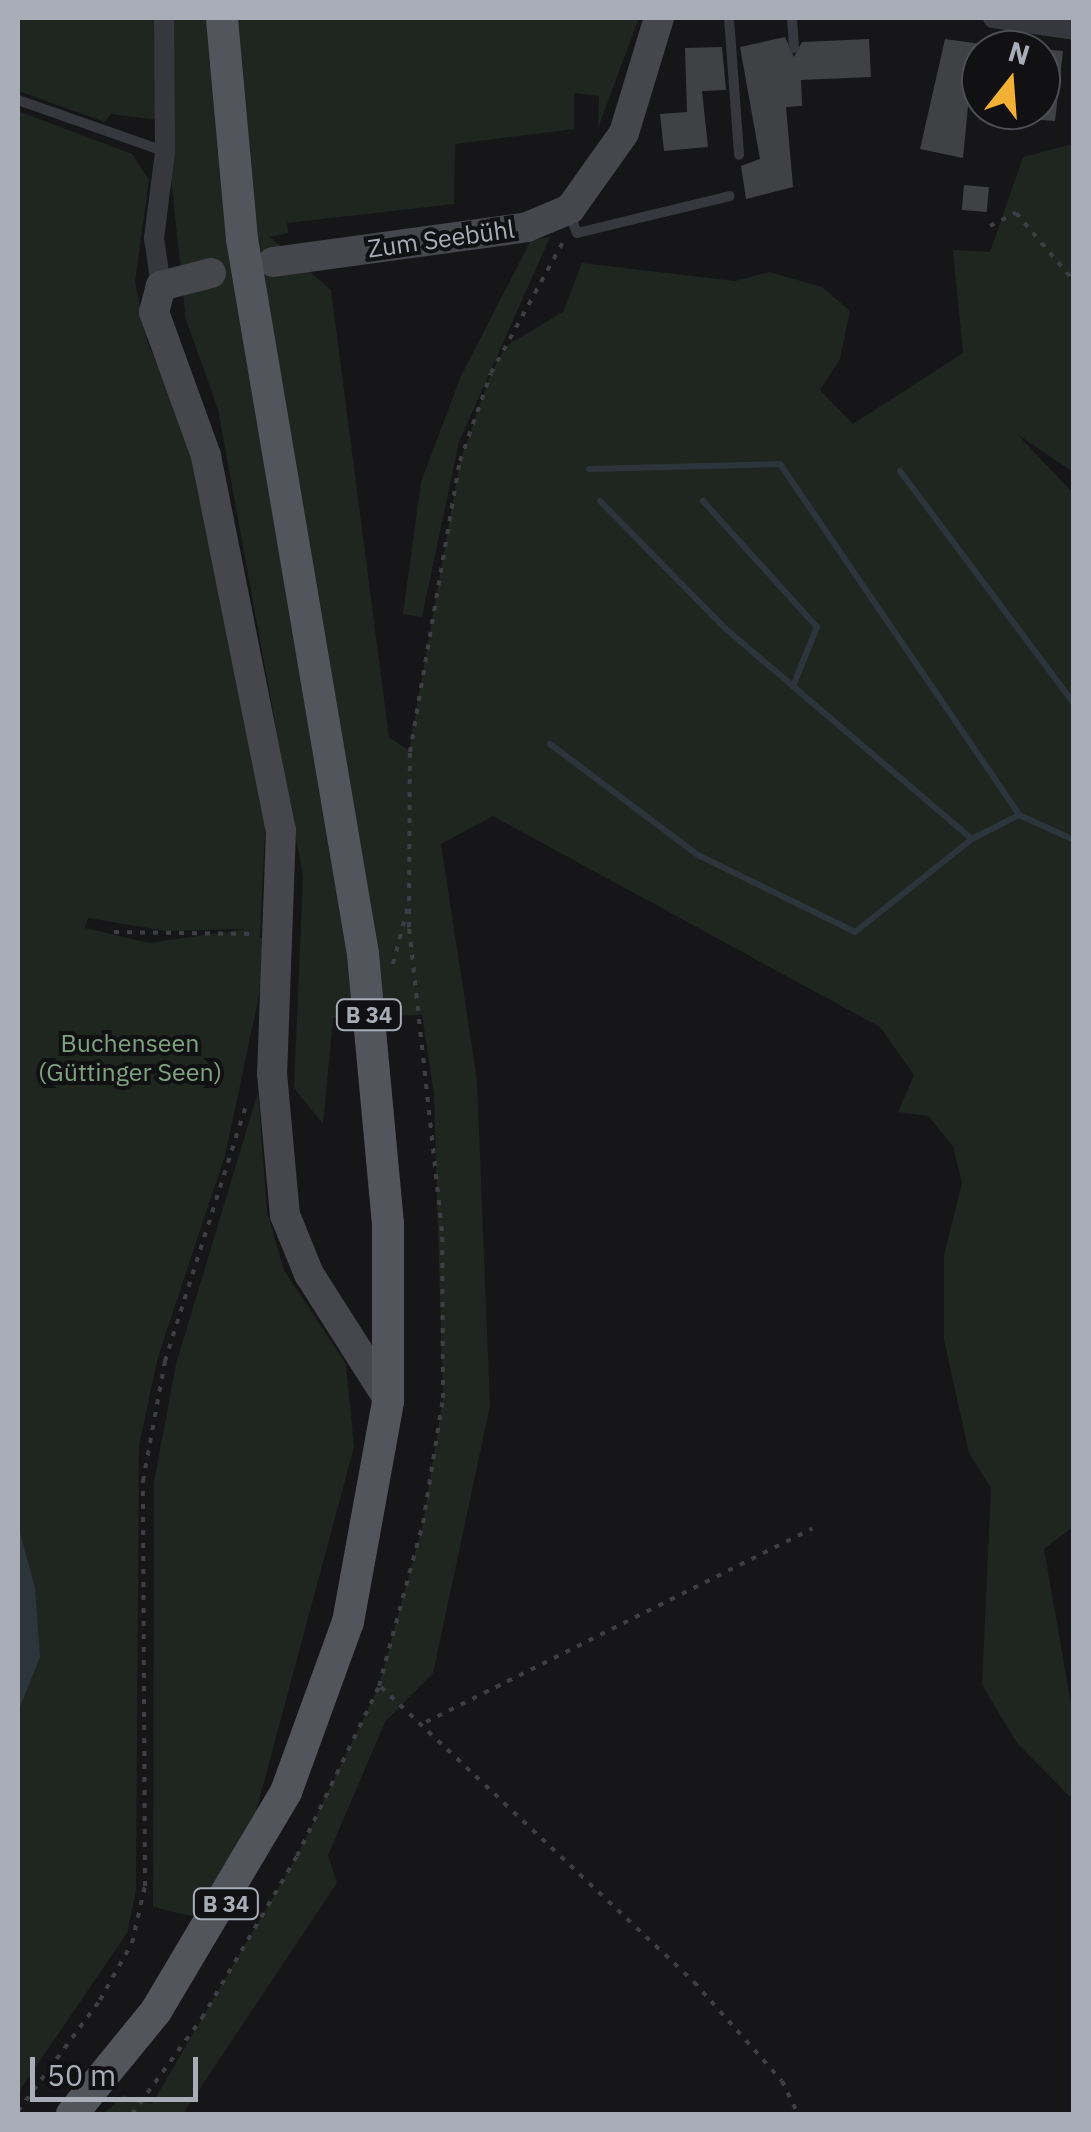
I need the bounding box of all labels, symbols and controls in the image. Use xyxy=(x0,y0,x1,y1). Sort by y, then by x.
north arrow xyxy=(961,30,1061,130)
text: N xyxy=(1004,32,1034,73)
street label: Zum Seebühl xyxy=(366,214,516,264)
road number: B 34 xyxy=(334,998,404,1032)
park label: Buchenseen (Güttinger Seen) xyxy=(38,1029,222,1088)
road number: B 34 xyxy=(191,1887,261,1921)
scale bar xyxy=(35,2037,202,2099)
text: 50 m xyxy=(47,2055,116,2094)

